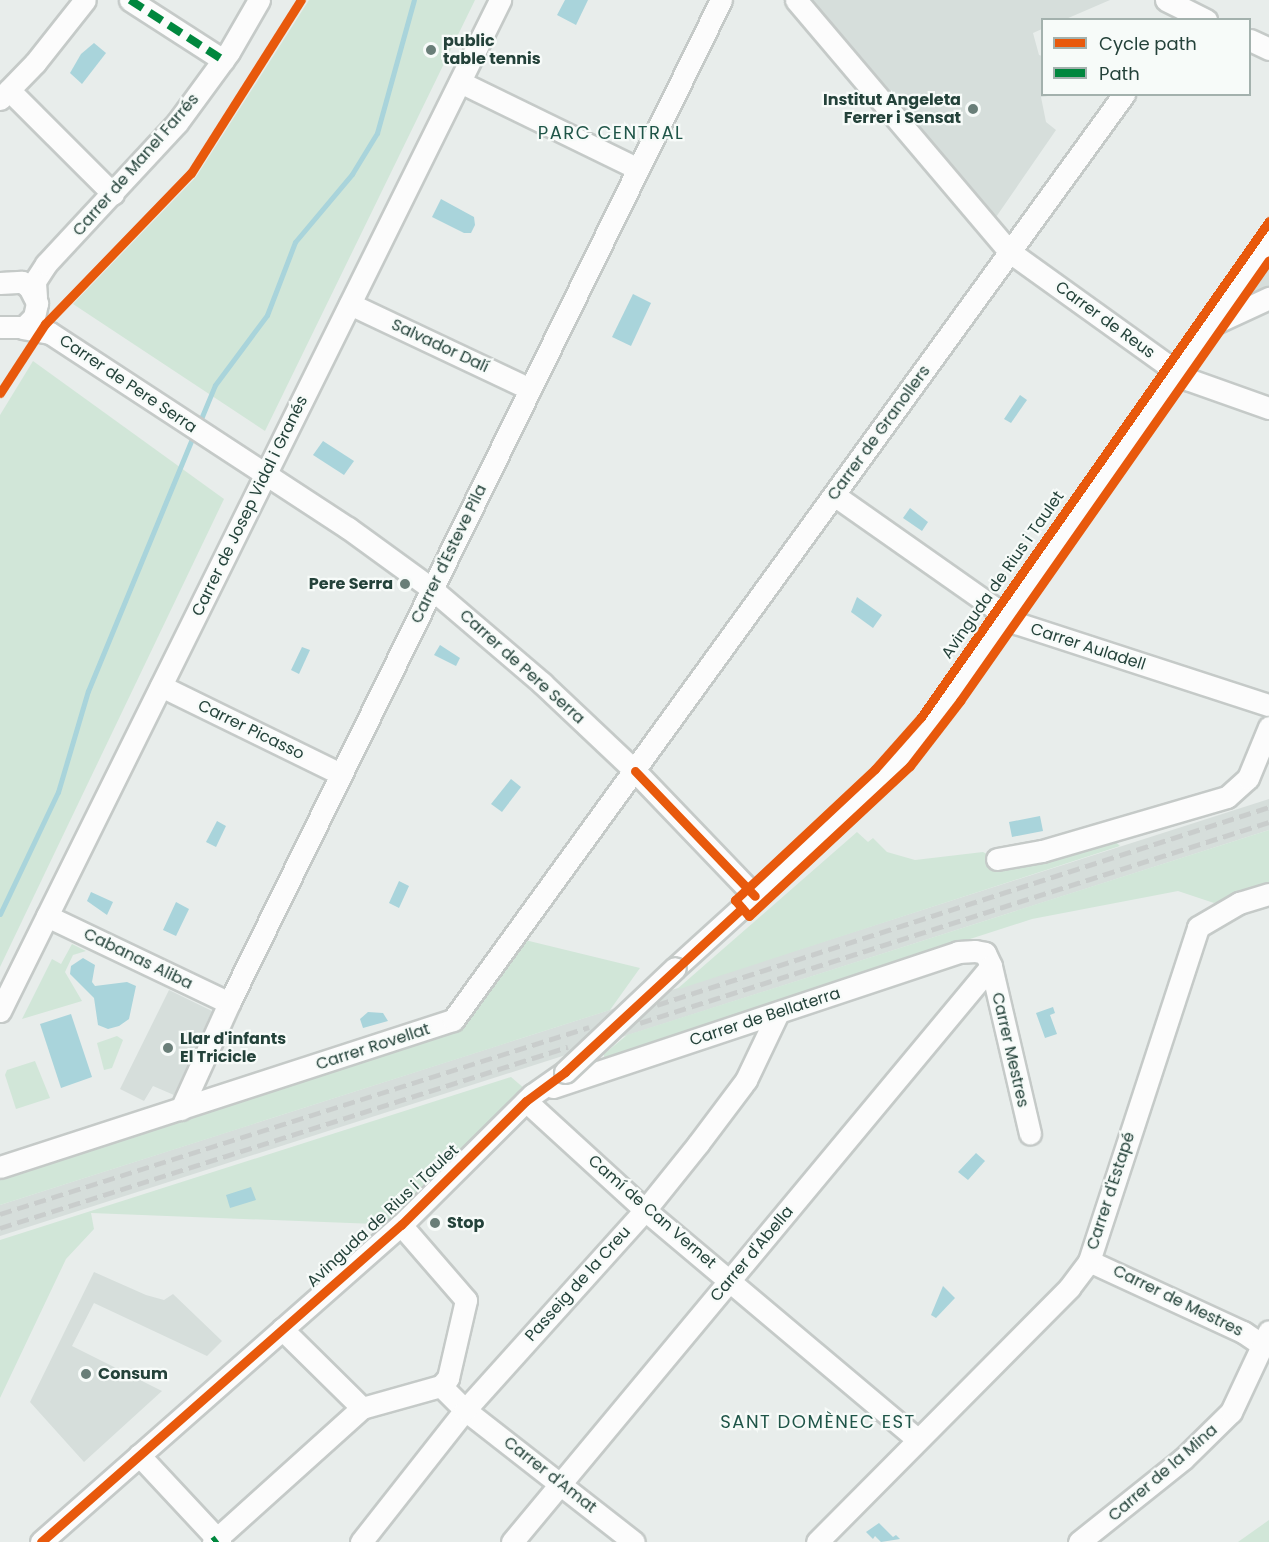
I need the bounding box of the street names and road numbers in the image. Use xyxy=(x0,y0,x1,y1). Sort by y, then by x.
street label: Carrer de Manel Farrés xyxy=(69,90,203,240)
street label: Carrer de Reus xyxy=(1051,277,1159,363)
street label: Salvador Dalí xyxy=(388,315,492,377)
street label: Carrer de Pere Serra xyxy=(56,331,200,437)
street label: Carrer de Granollers xyxy=(824,362,934,504)
street label: Carrer de Josep Vidal i Granés xyxy=(188,393,312,619)
street label: Carrer d'Esteve Pila xyxy=(407,481,491,627)
street label: Avinguda de Rius i Taulet xyxy=(938,488,1068,662)
street label: Carrer de Pere Serra xyxy=(456,606,588,728)
street label: Carrer Auladell xyxy=(1028,619,1148,675)
street label: Carrer Picasso xyxy=(195,696,307,764)
street label: Cabanas Aliba xyxy=(80,924,196,994)
street label: Carrer de Bellaterra xyxy=(687,984,843,1050)
street label: Carrer Mestres xyxy=(987,991,1033,1109)
street label: Carrer Rovellat xyxy=(314,1020,432,1074)
street label: Carrer d'Estapé xyxy=(1083,1130,1139,1252)
street label: Avinguda de Rius i Taulet xyxy=(303,1141,463,1291)
street label: Camí de Can Vernet xyxy=(584,1151,720,1273)
street label: Carrer d'Abella xyxy=(706,1202,798,1306)
street label: Passeig de la Creu xyxy=(521,1222,635,1346)
street label: Carrer de Mestres xyxy=(1110,1261,1246,1341)
street label: Carrer de la Mina xyxy=(1105,1420,1221,1526)
street label: Carrer d'Amat xyxy=(500,1433,600,1517)

